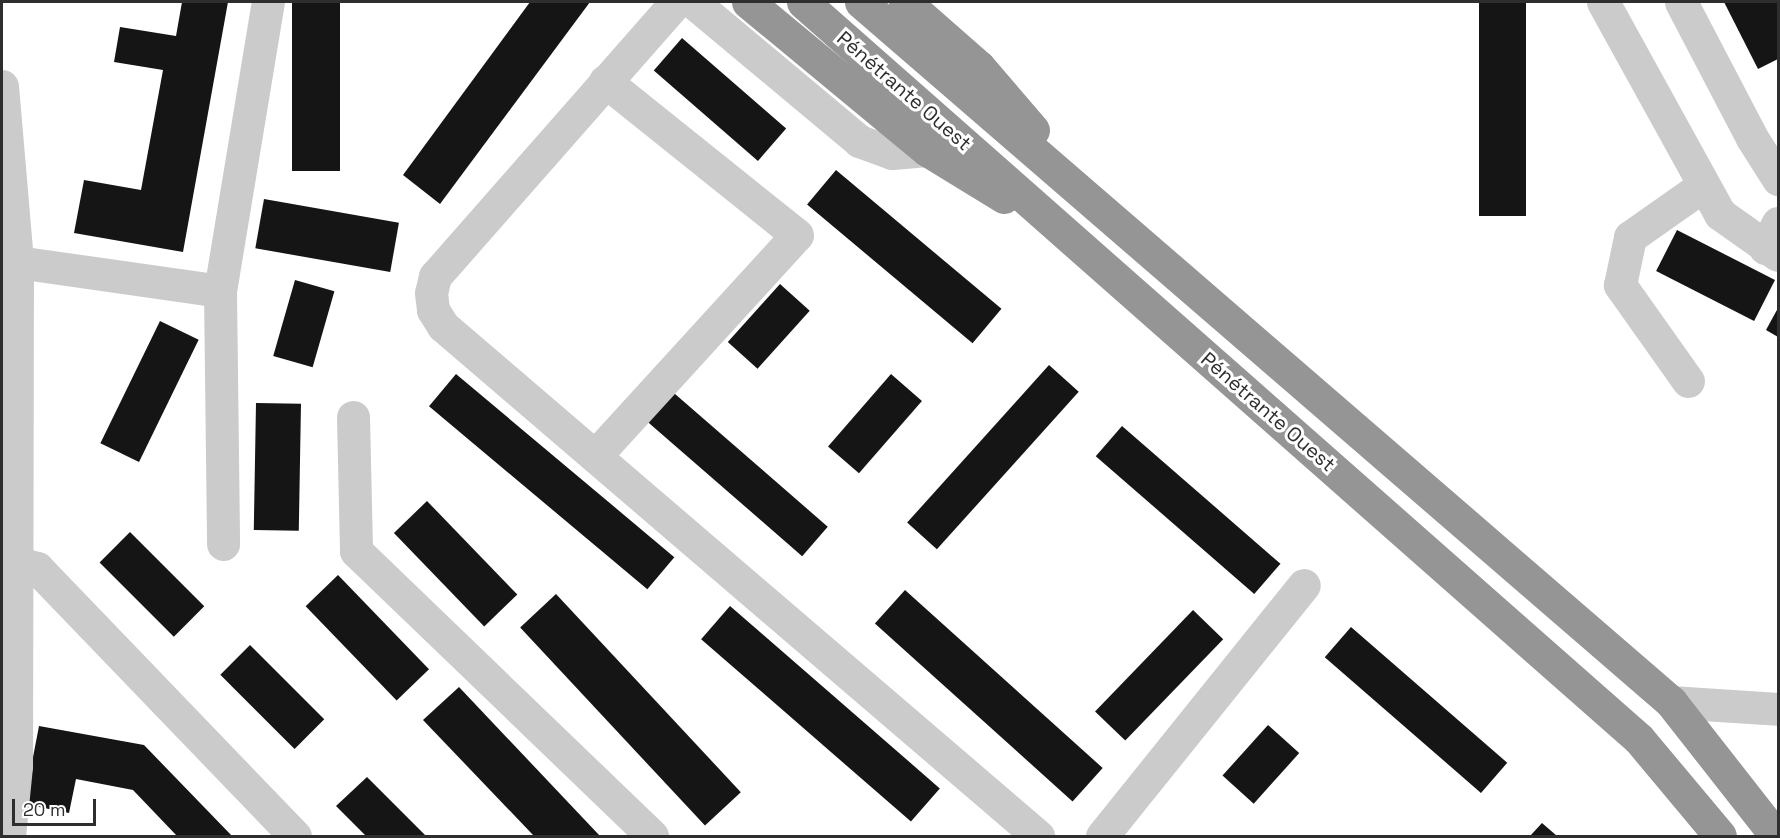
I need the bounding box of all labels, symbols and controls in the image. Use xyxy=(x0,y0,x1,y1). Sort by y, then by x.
street label: Pénétrante Ouest xyxy=(832,26,976,156)
street label: Pénétrante Ouest xyxy=(1196,347,1340,477)
scale bar xyxy=(15,787,99,825)
text: 20 m xyxy=(23,798,66,821)

